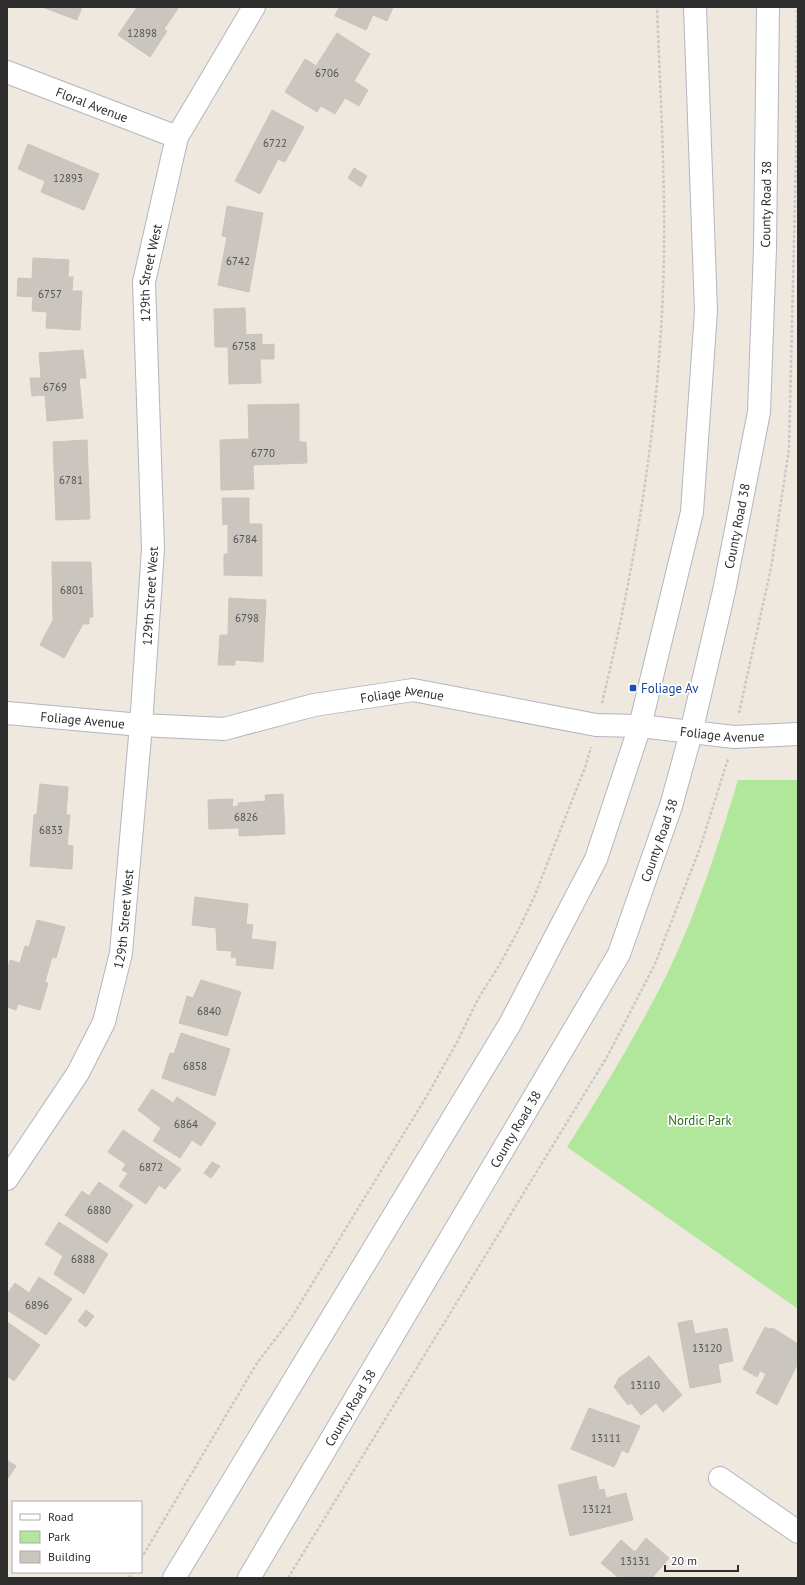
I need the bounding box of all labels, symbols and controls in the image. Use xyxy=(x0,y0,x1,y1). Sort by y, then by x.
house number: 12898 xyxy=(127,26,157,40)
house number: 6706 xyxy=(315,66,339,80)
street label: Floral Avenue xyxy=(54,83,130,126)
house number: 6722 xyxy=(263,136,287,150)
street label: County Road 38 xyxy=(757,161,775,248)
house number: 12893 xyxy=(53,171,83,185)
street label: 129th Street West xyxy=(135,222,166,322)
house number: 6742 xyxy=(226,254,250,268)
house number: 6757 xyxy=(38,287,62,301)
house number: 6758 xyxy=(232,339,256,353)
house number: 6769 xyxy=(43,380,67,394)
house number: 6770 xyxy=(251,446,275,460)
house number: 6781 xyxy=(59,473,83,487)
street label: County Road 38 xyxy=(720,482,753,570)
house number: 6784 xyxy=(233,532,257,546)
street label: 129th Street West xyxy=(138,546,162,646)
house number: 6801 xyxy=(60,583,84,597)
house number: 6798 xyxy=(235,611,259,625)
place label: Foliage Av xyxy=(641,680,699,697)
street label: Foliage Avenue xyxy=(359,681,445,706)
marker: Foliage Av xyxy=(628,683,638,693)
street label: Foliage Avenue xyxy=(40,708,126,732)
street label: Foliage Avenue xyxy=(679,722,765,746)
street label: County Road 38 xyxy=(637,797,681,884)
house number: 6826 xyxy=(234,810,258,824)
house number: 6833 xyxy=(39,823,63,837)
street label: 129th Street West xyxy=(109,868,137,970)
house number: 6840 xyxy=(197,1004,221,1018)
house number: 6858 xyxy=(183,1059,207,1073)
street label: County Road 38 xyxy=(486,1087,545,1171)
park label: Nordic Park xyxy=(668,1112,733,1129)
house number: 6864 xyxy=(174,1117,198,1131)
house number: 6872 xyxy=(139,1160,163,1174)
house number: 6880 xyxy=(87,1203,111,1217)
house number: 6888 xyxy=(71,1252,95,1266)
house number: 6896 xyxy=(25,1298,49,1312)
house number: 13120 xyxy=(692,1341,722,1355)
street label: County Road 38 xyxy=(321,1366,379,1449)
house number: 13110 xyxy=(630,1378,660,1392)
house number: 13111 xyxy=(591,1431,621,1445)
legend xyxy=(12,1501,142,1573)
house number: 13121 xyxy=(582,1502,612,1516)
text: Road xyxy=(48,1509,73,1524)
text: Park xyxy=(48,1529,70,1544)
scale bar xyxy=(665,1547,738,1573)
text: Building xyxy=(48,1549,91,1564)
text: 20 m xyxy=(671,1553,697,1568)
house number: 13131 xyxy=(620,1554,650,1568)

